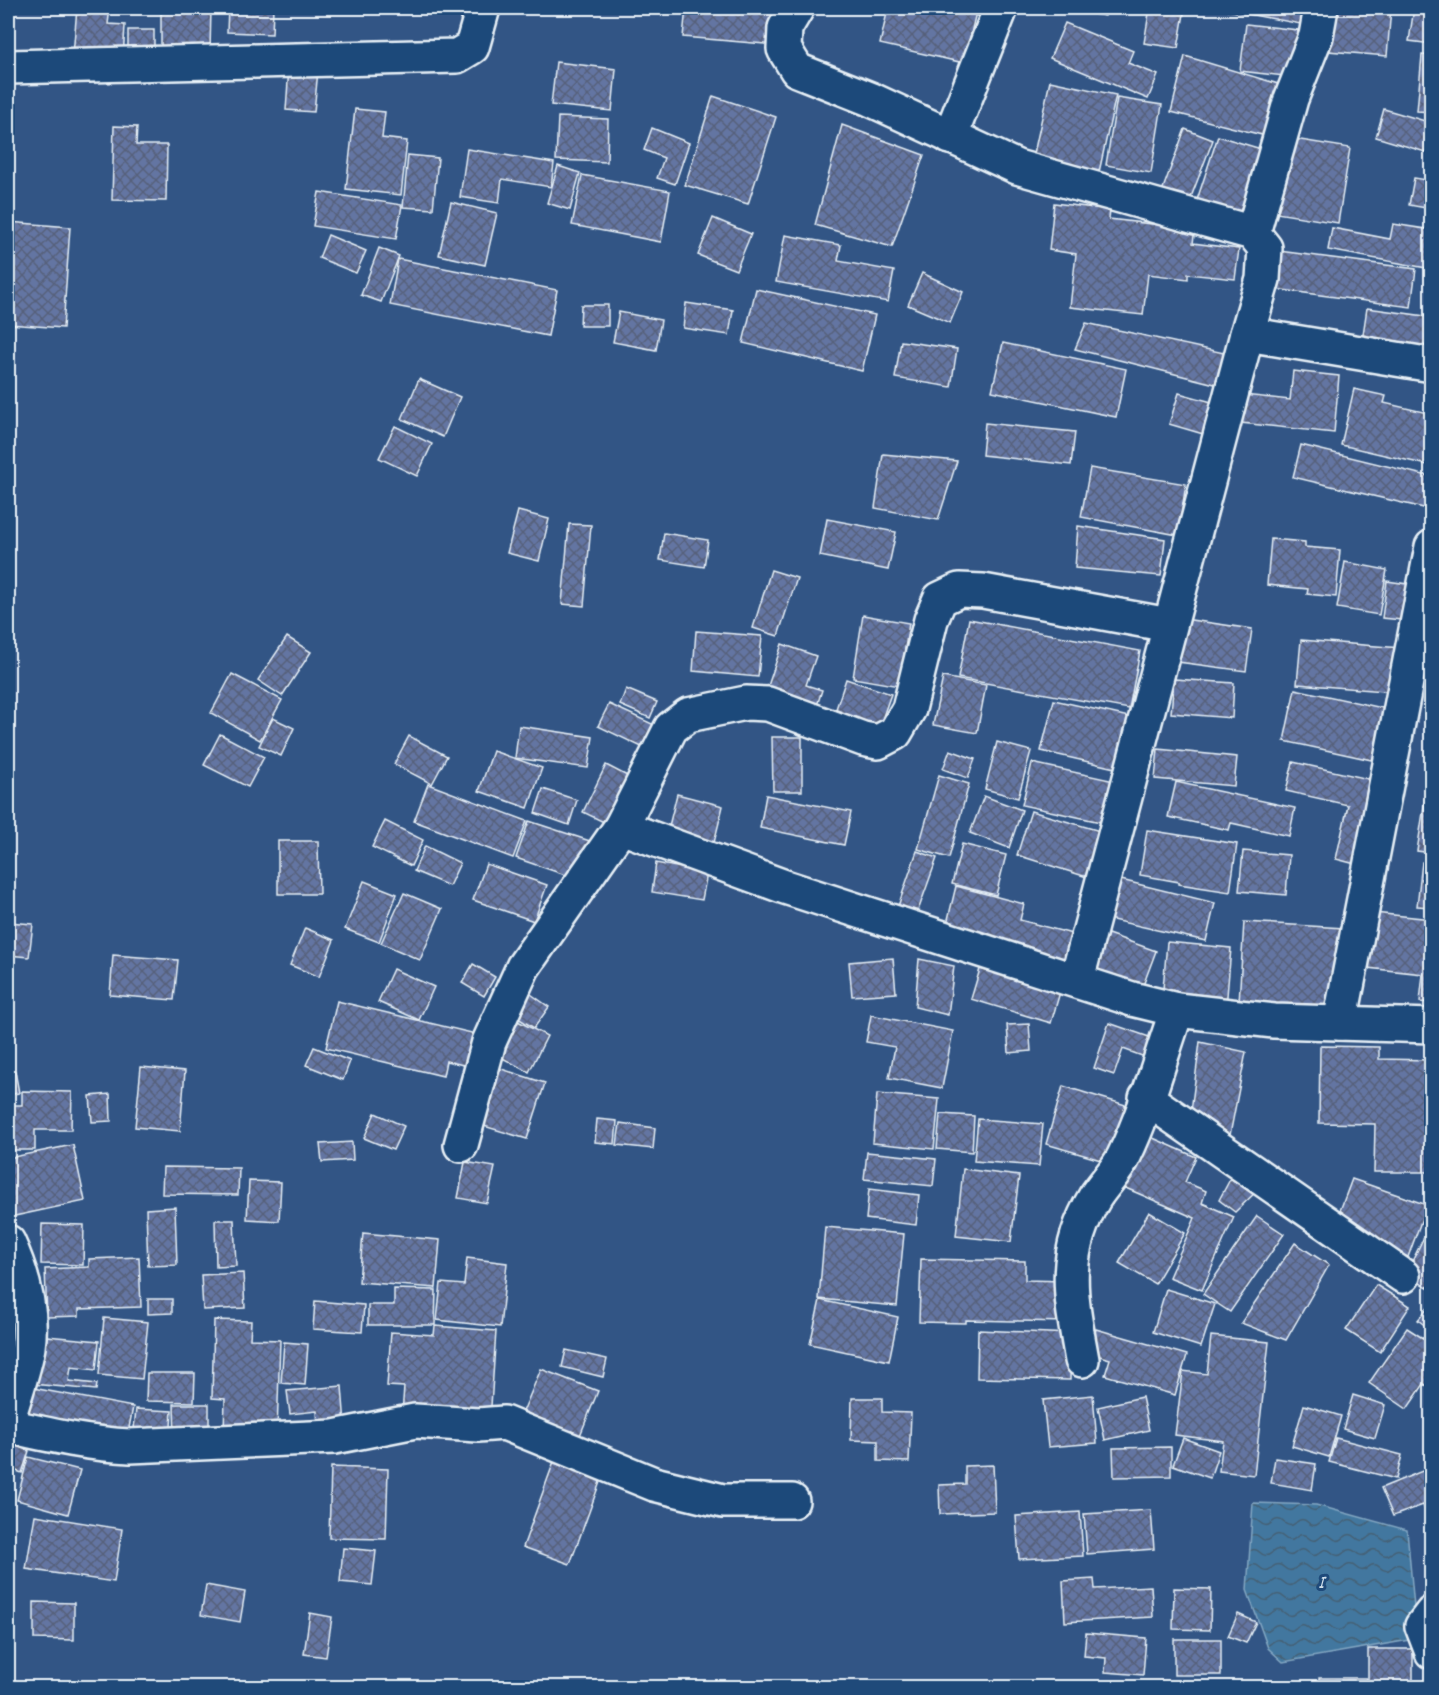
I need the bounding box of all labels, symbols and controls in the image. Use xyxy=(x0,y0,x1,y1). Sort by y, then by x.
water label: I xyxy=(1318,1570,1327,1598)

